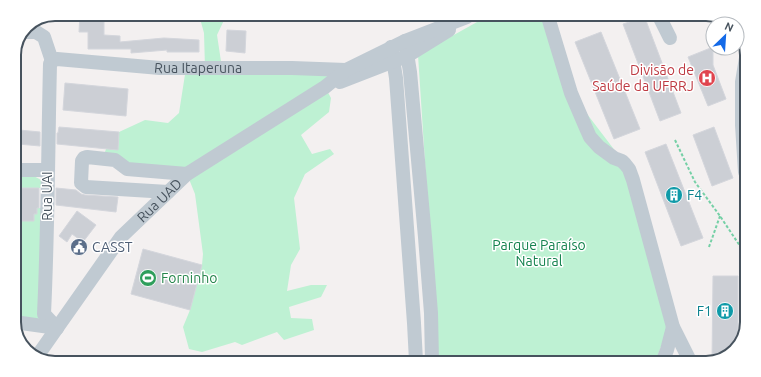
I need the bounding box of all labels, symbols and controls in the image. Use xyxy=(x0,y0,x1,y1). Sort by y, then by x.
north arrow xyxy=(705,16,745,56)
text: N xyxy=(723,20,735,34)
street label: Rua Itaperuna xyxy=(154,60,242,76)
place label: Divisão de Saúde da UFRRJ xyxy=(592,62,694,94)
hospital icon: Divisão de Saúde da UFRRJ xyxy=(697,68,717,88)
street label: Rua UAI xyxy=(39,171,55,221)
street label: Rua UAD xyxy=(134,175,185,225)
building icon: F4 xyxy=(664,185,684,205)
place label: F4 xyxy=(687,187,702,203)
public building icon: CASST xyxy=(69,237,89,257)
park label: Parque Paraíso Natural xyxy=(492,237,586,269)
place label: CASST xyxy=(92,239,133,255)
sports icon: Forninho xyxy=(138,268,158,288)
place label: Forninho xyxy=(161,270,217,286)
building icon: F1 xyxy=(715,301,735,321)
place label: F1 xyxy=(697,303,712,319)

